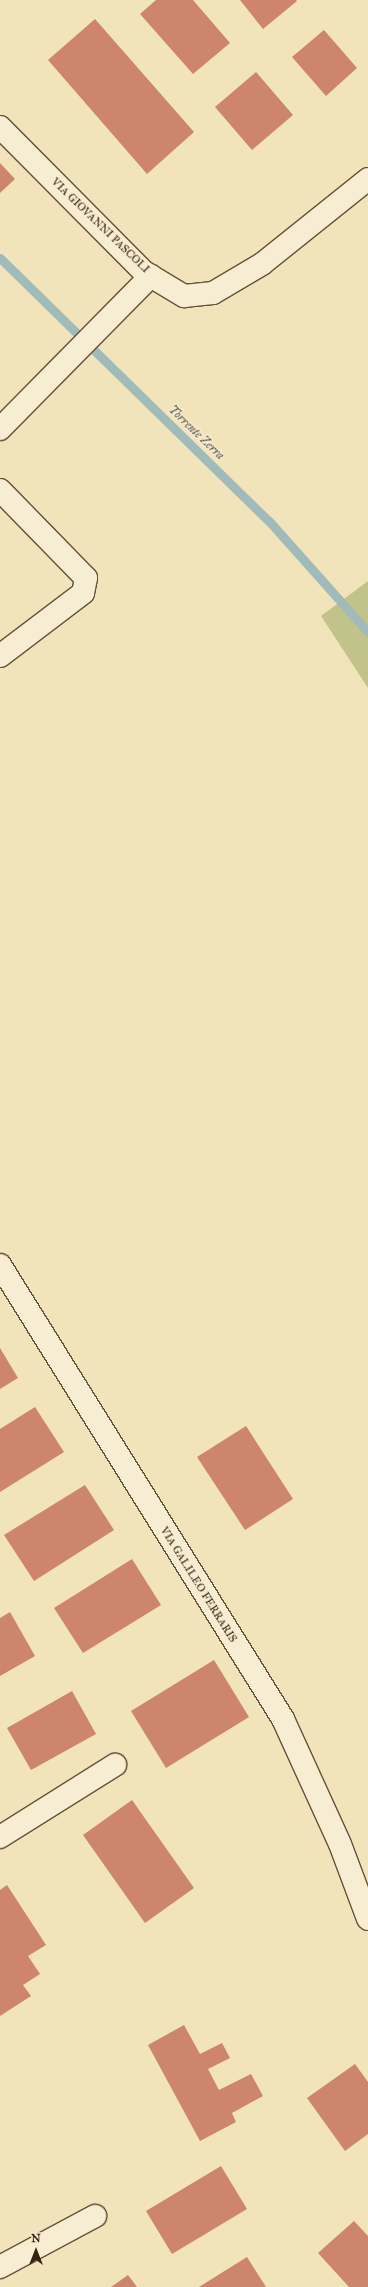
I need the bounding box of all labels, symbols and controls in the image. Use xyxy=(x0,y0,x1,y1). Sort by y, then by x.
street label: VIA GIOVANNI PASCOLI xyxy=(48,176,152,276)
water label: Torrente Zerra xyxy=(165,403,227,463)
street label: VIA GALILEO FERRARIS xyxy=(157,1525,239,1645)
north arrow xyxy=(16,2231,56,2271)
text: N xyxy=(31,2232,41,2245)

